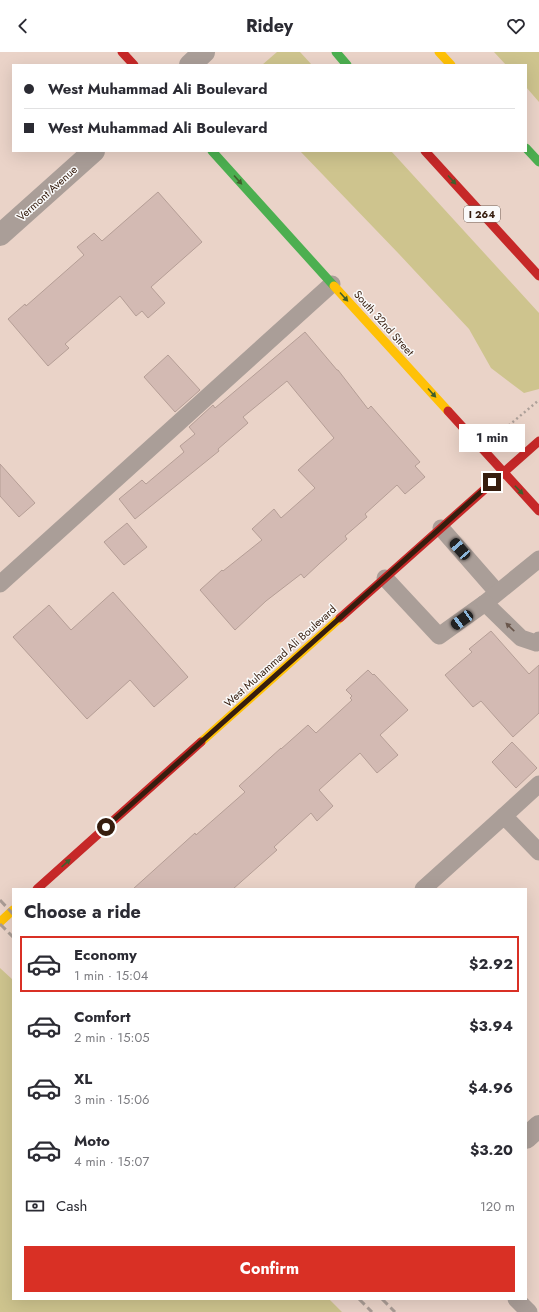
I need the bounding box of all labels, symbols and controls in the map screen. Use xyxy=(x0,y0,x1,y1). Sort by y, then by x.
text: Ridey xyxy=(246,13,293,39)
icon: back xyxy=(12,15,34,37)
icon: heart xyxy=(505,15,527,37)
text: West Muhammad Ali Boulevard xyxy=(48,78,268,100)
text: West Muhammad Ali Boulevard xyxy=(48,117,268,139)
street label: Vermont Avenue xyxy=(13,161,81,225)
one-way arrow xyxy=(233,175,243,185)
one-way arrow xyxy=(447,175,456,185)
road number: I 264 xyxy=(464,206,500,222)
street label: South 32nd Street xyxy=(350,287,418,360)
one-way arrow xyxy=(339,292,349,302)
one-way arrow xyxy=(427,388,436,398)
callout: 1 min xyxy=(459,424,525,452)
text: 1 min xyxy=(476,428,508,447)
route end xyxy=(483,473,501,491)
one-way arrow xyxy=(514,485,523,495)
car xyxy=(448,536,472,562)
street label: West Muhammad Ali Boulevard xyxy=(220,601,340,711)
car xyxy=(449,608,475,632)
one-way arrow xyxy=(505,622,515,632)
route start xyxy=(97,818,115,836)
one-way arrow xyxy=(61,859,70,868)
text: Choose a ride xyxy=(24,899,141,925)
text: Economy xyxy=(74,944,137,966)
icon: car xyxy=(26,946,62,982)
text: $2.92 xyxy=(469,953,513,975)
text: 1 min · 15:04 xyxy=(74,966,148,985)
text: Comfort xyxy=(74,1006,131,1028)
icon: car xyxy=(26,1008,62,1044)
text: $3.94 xyxy=(469,1015,513,1037)
text: 2 min · 15:05 xyxy=(74,1028,150,1047)
text: XL xyxy=(74,1068,92,1090)
icon: car xyxy=(26,1070,62,1106)
text: $4.96 xyxy=(468,1077,513,1099)
text: 3 min · 15:06 xyxy=(74,1090,149,1109)
text: Moto xyxy=(74,1130,110,1152)
icon: car xyxy=(26,1132,62,1168)
text: $3.20 xyxy=(470,1139,513,1161)
text: 4 min · 15:07 xyxy=(74,1152,149,1171)
icon: cash xyxy=(24,1195,46,1217)
text: Cash xyxy=(56,1195,87,1217)
text: 120 m xyxy=(480,1197,515,1216)
button: Confirm xyxy=(24,1246,515,1292)

